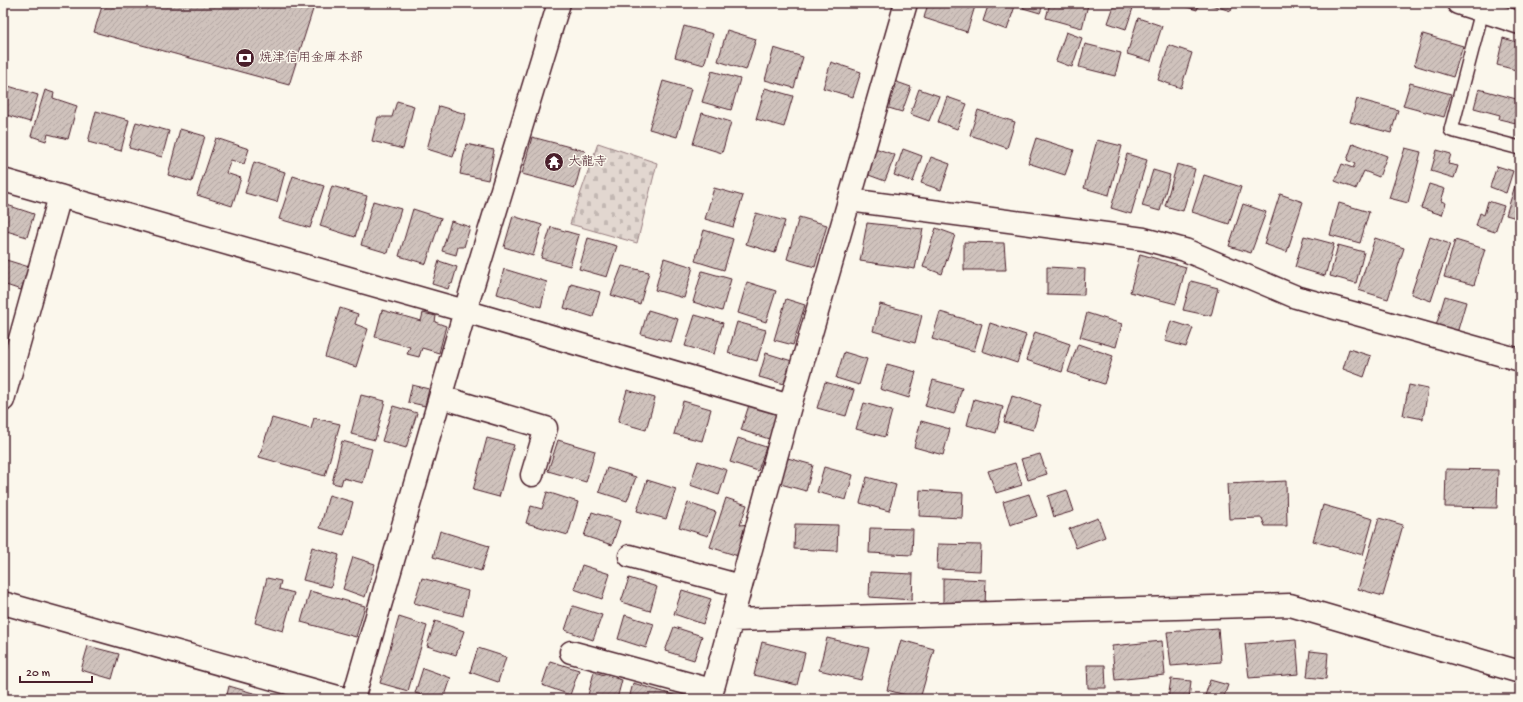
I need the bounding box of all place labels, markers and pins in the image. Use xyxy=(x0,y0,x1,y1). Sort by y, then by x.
bank icon: 焼津信用金庫本部 xyxy=(234,47,256,69)
place label: 焼津信用金庫本部 xyxy=(259,50,363,66)
temple icon: 大龍寺 xyxy=(543,151,565,173)
place label: 大龍寺 xyxy=(568,154,607,170)

